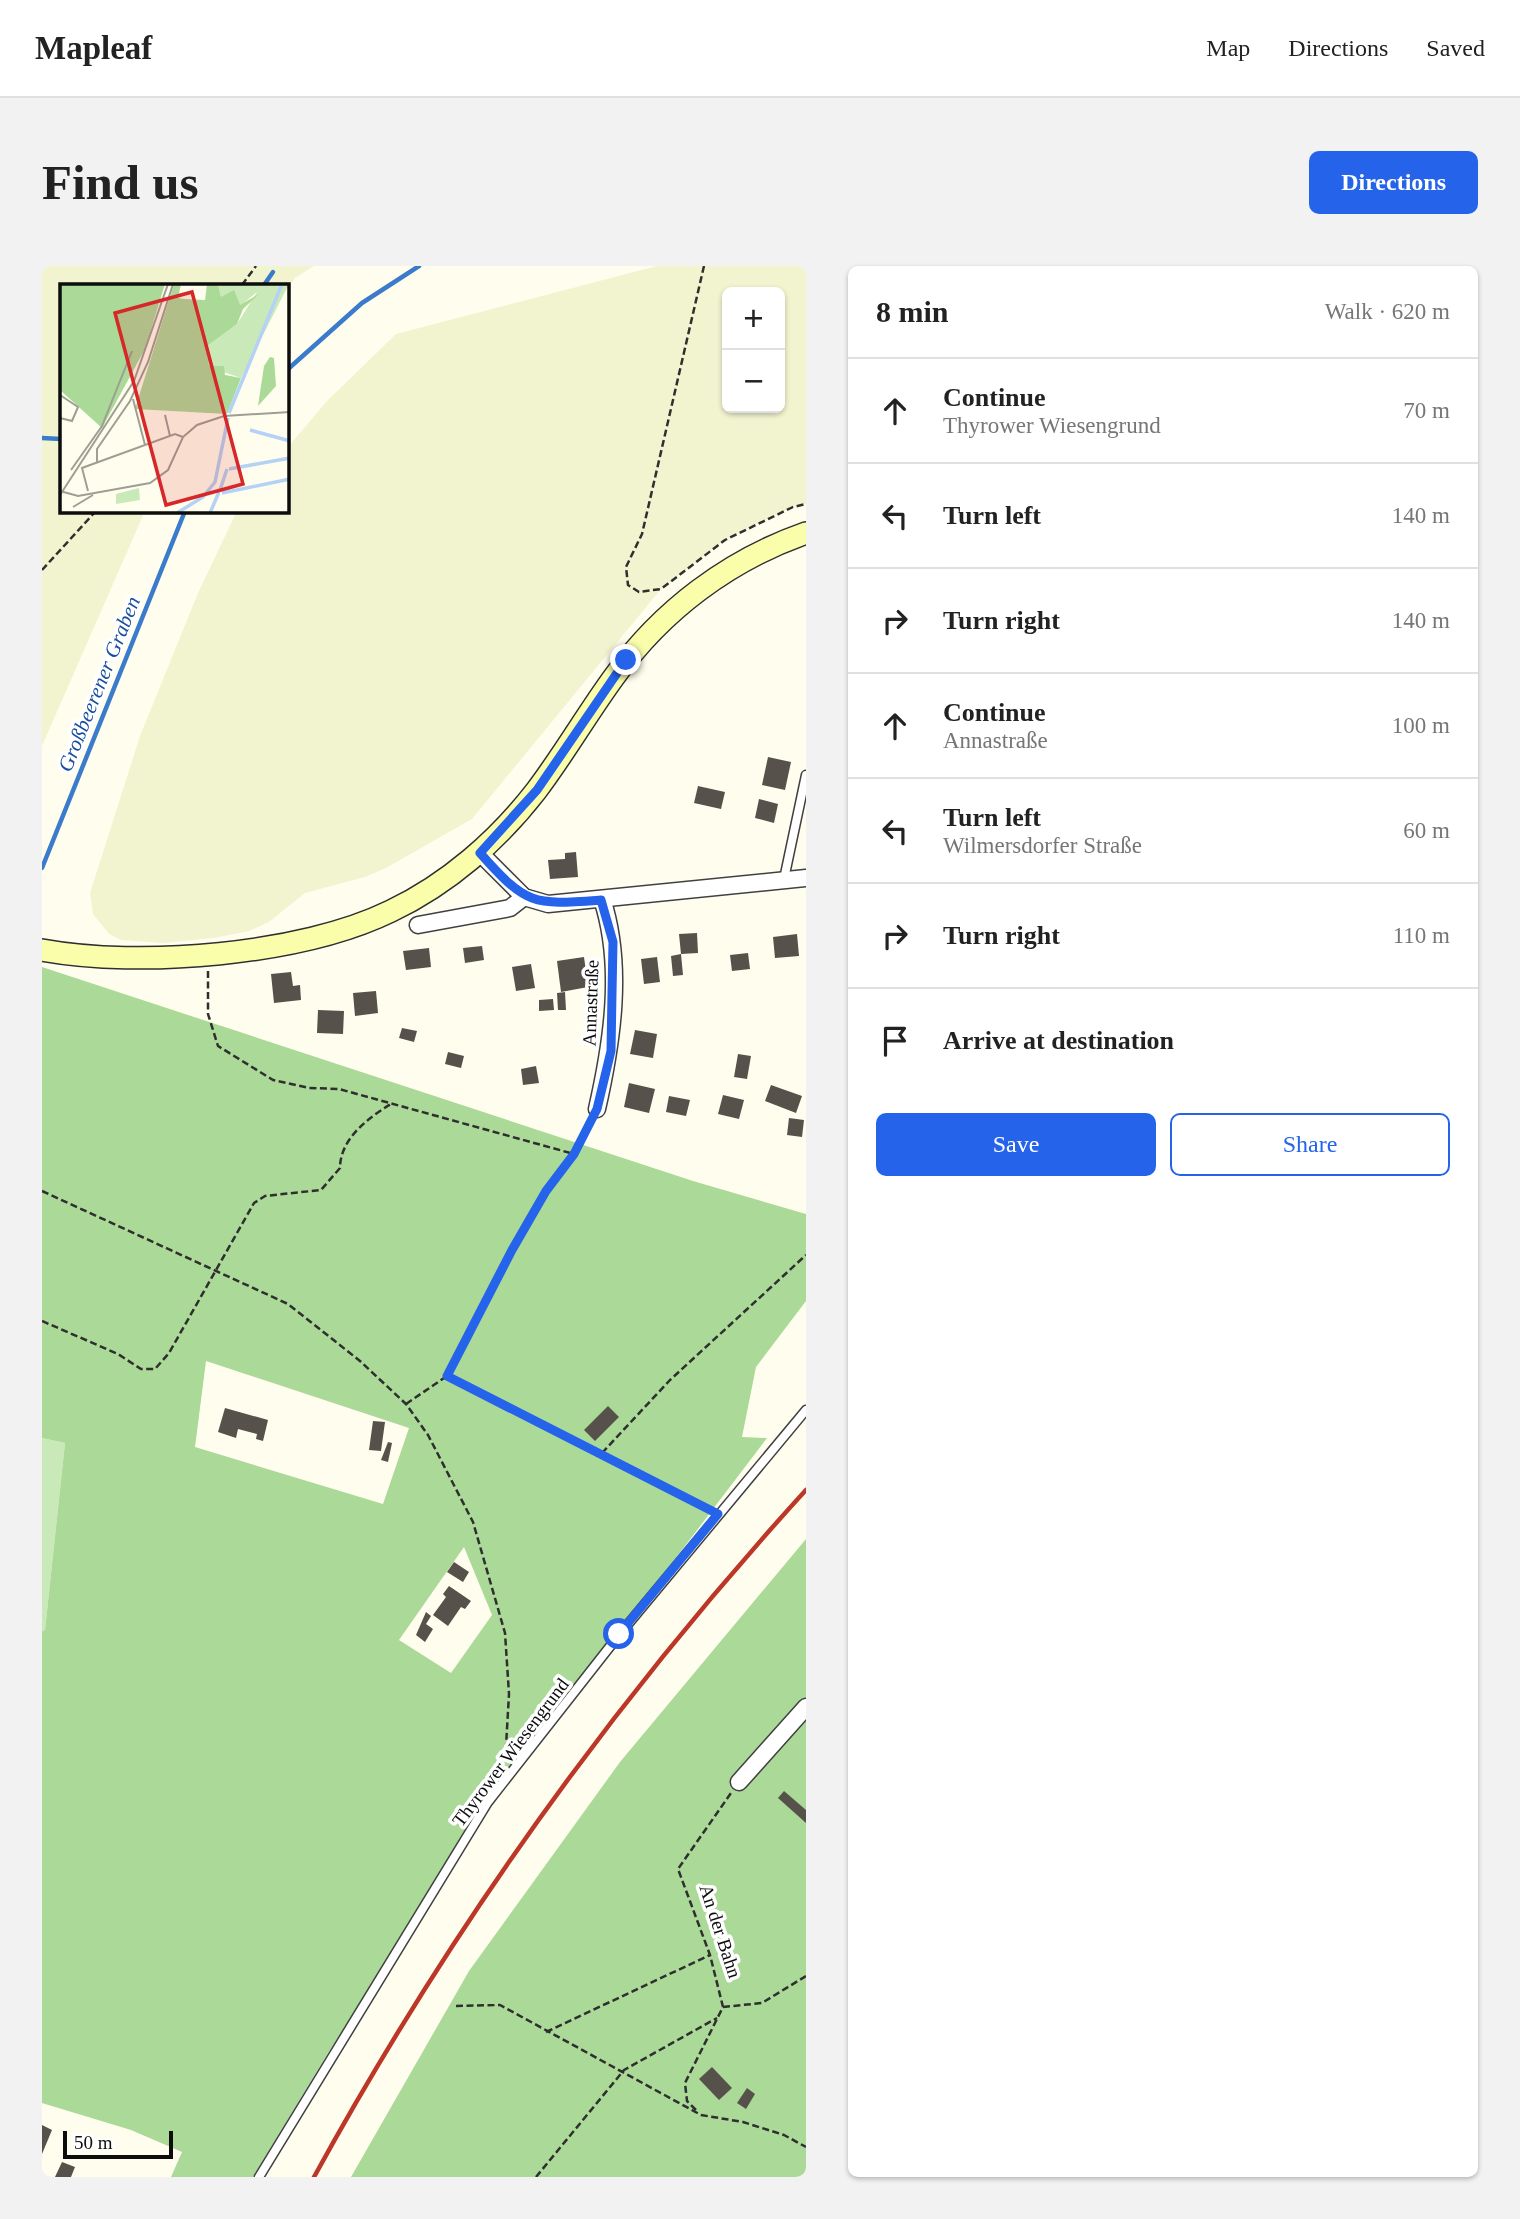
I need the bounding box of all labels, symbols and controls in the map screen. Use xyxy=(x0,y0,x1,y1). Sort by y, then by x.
text: Mapleaf xyxy=(35,30,152,66)
text: Map xyxy=(1206,35,1250,61)
text: Directions xyxy=(1288,35,1388,61)
text: Saved xyxy=(1426,35,1485,61)
button: Directions xyxy=(1309,151,1478,214)
text: Find us xyxy=(42,155,199,210)
inset map xyxy=(60,284,289,513)
map controls xyxy=(722,287,785,413)
button: + xyxy=(722,287,785,350)
text: 8 min xyxy=(876,295,949,328)
text: Walk · 620 m xyxy=(1325,299,1450,324)
button: − xyxy=(722,350,785,413)
text: Continue xyxy=(943,383,1046,412)
icon: ahead xyxy=(876,392,914,430)
text: 70 m xyxy=(1403,398,1450,423)
text: Thyrower Wiesengrund xyxy=(943,413,1161,438)
icon: left xyxy=(876,497,914,535)
text: Turn left xyxy=(943,501,1041,530)
text: 140 m xyxy=(1392,503,1450,528)
water label: Großbeerener Graben xyxy=(53,593,145,775)
icon: right xyxy=(876,602,914,640)
text: Turn right xyxy=(943,606,1060,635)
text: 140 m xyxy=(1392,608,1450,633)
route end xyxy=(610,644,641,675)
text: Continue xyxy=(943,698,1046,727)
icon: ahead xyxy=(876,707,914,745)
text: 100 m xyxy=(1392,713,1450,738)
text: Annastraße xyxy=(943,728,1048,753)
text: Turn left xyxy=(943,803,1041,832)
icon: left xyxy=(876,812,914,850)
text: 60 m xyxy=(1403,818,1450,843)
text: Wilmersdorfer Straße xyxy=(943,833,1142,858)
icon: right xyxy=(876,917,914,955)
text: Turn right xyxy=(943,921,1060,950)
text: 110 m xyxy=(1393,923,1450,948)
street label: Annastraße xyxy=(578,959,603,1047)
icon: arrive xyxy=(876,1022,914,1060)
text: Arrive at destination xyxy=(943,1026,1174,1055)
button: Save xyxy=(876,1113,1156,1176)
button: Share xyxy=(1170,1113,1450,1176)
route start xyxy=(603,1618,634,1649)
street label: Thyrower Wiesengrund xyxy=(448,1674,573,1830)
street label: An der Bahn xyxy=(696,1882,746,1981)
scale bar xyxy=(63,2128,173,2160)
text: 50 m xyxy=(74,2132,113,2153)

